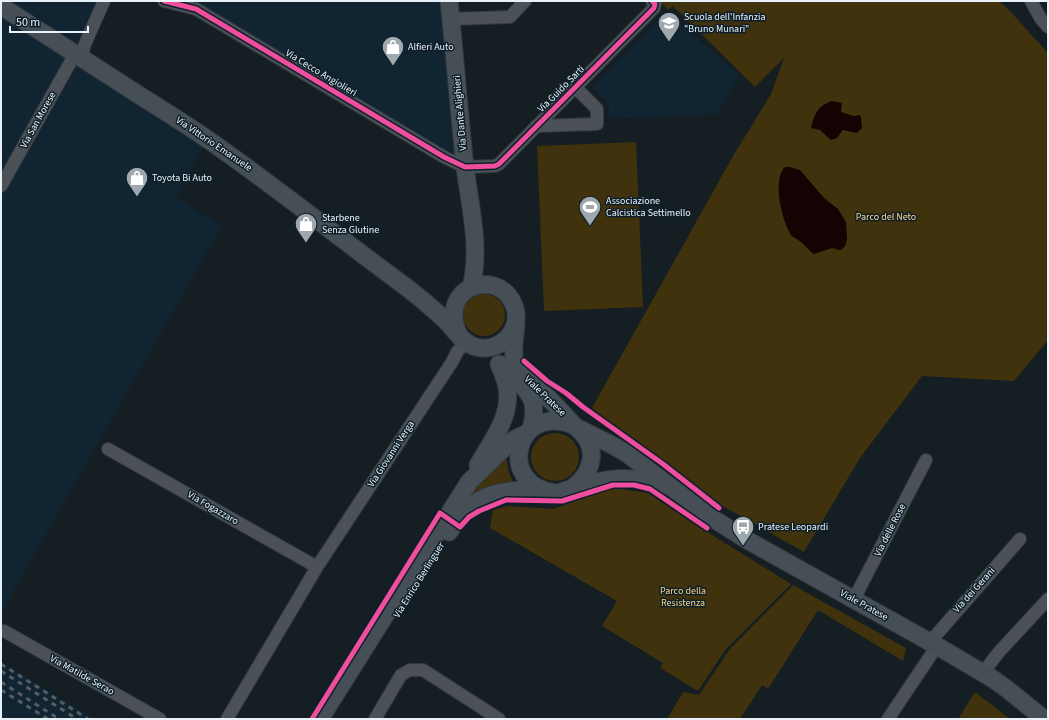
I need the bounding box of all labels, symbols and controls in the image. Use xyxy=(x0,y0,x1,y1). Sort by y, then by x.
scale bar xyxy=(10,8,88,34)
school or university icon: Scuola dell'Infanzia "Bruno Munari" xyxy=(656,10,682,43)
place label: Scuola dell'Infanzia "Bruno Munari" xyxy=(684,10,766,36)
text: 50 m xyxy=(16,14,40,31)
shop icon: Alfieri Auto xyxy=(380,34,406,67)
place label: Alfieri Auto xyxy=(408,40,454,54)
street label: Via Cecco Angiolieri xyxy=(283,46,359,100)
street label: Via Guido Sarti xyxy=(534,62,588,116)
street label: Via Dante Alighieri xyxy=(450,75,470,151)
street label: Via San Morese xyxy=(17,89,59,151)
street label: Via Vittorio Emanuele xyxy=(173,113,255,175)
shop icon: Toyota Bi Auto xyxy=(124,165,150,198)
place label: Toyota Bi Auto xyxy=(152,171,212,185)
sports icon: Associazione Calcistica Settimello xyxy=(577,194,603,227)
place label: Associazione Calcistica Settimello xyxy=(606,194,691,220)
park label: Parco del Neto xyxy=(856,210,916,224)
shop icon: Starbene Senza Glutine xyxy=(293,211,319,244)
place label: Starbene Senza Glutine xyxy=(322,211,379,237)
street label: Viale Pratese xyxy=(521,372,569,420)
street label: Via Giovanni Verga xyxy=(364,418,418,490)
street label: Via Fogazzaro xyxy=(185,488,241,528)
street label: Via delle Rose xyxy=(871,501,909,559)
bus stop icon: Pratese Leopardi xyxy=(730,514,756,547)
place label: Pratese Leopardi xyxy=(758,520,828,534)
street label: Via Enrico Berlinguer xyxy=(390,539,448,621)
street label: Via dei Gerani xyxy=(950,564,998,616)
park label: Parco della Resistenza xyxy=(660,584,706,610)
street label: Viale Pratese xyxy=(837,586,891,624)
street label: Via Matilde Serao xyxy=(47,651,117,699)

